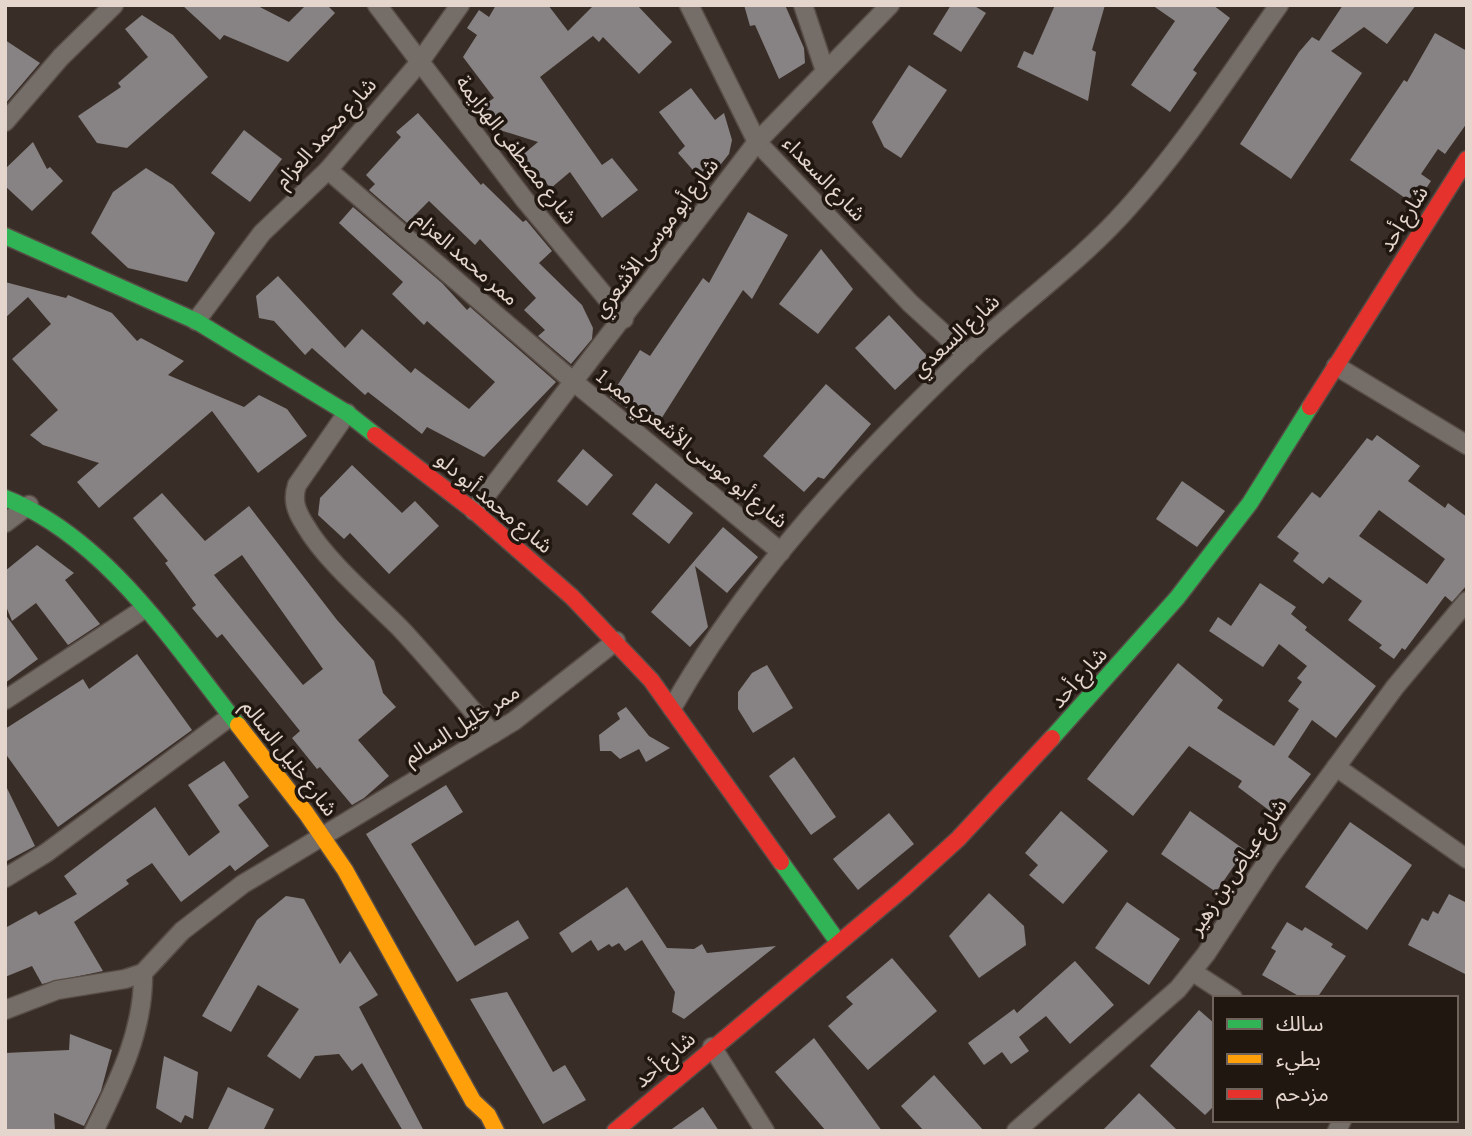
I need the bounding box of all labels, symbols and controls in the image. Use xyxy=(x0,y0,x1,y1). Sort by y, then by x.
street label: شارع مصطفى الهزايمة xyxy=(449,71,582,231)
street label: شارع محمد العزام xyxy=(270,73,384,195)
street label: شارع السعداء xyxy=(776,131,871,228)
street label: شارع أبو موسى الأشعري xyxy=(587,153,726,324)
street label: شارع أحد xyxy=(1374,181,1436,258)
street label: ممر محمد العزام xyxy=(407,207,523,313)
street label: شارع السعدي xyxy=(907,289,1007,385)
street label: شارع أبو موسى الأشعري ممر 1 xyxy=(590,364,793,536)
street label: شارع محمد أبو دلو xyxy=(429,446,558,561)
street label: شارع أحد xyxy=(1045,642,1114,715)
street label: ممر خليل السالم xyxy=(400,680,526,772)
street label: شارع خليل السالم xyxy=(234,695,342,823)
street label: شارع عياض بن زهير xyxy=(1183,794,1294,942)
legend xyxy=(1213,996,1458,1122)
text: سالك xyxy=(1276,1012,1323,1037)
street label: شارع أحد xyxy=(629,1026,702,1095)
text: بطيء xyxy=(1276,1047,1321,1075)
text: مزدحم xyxy=(1276,1082,1329,1109)

